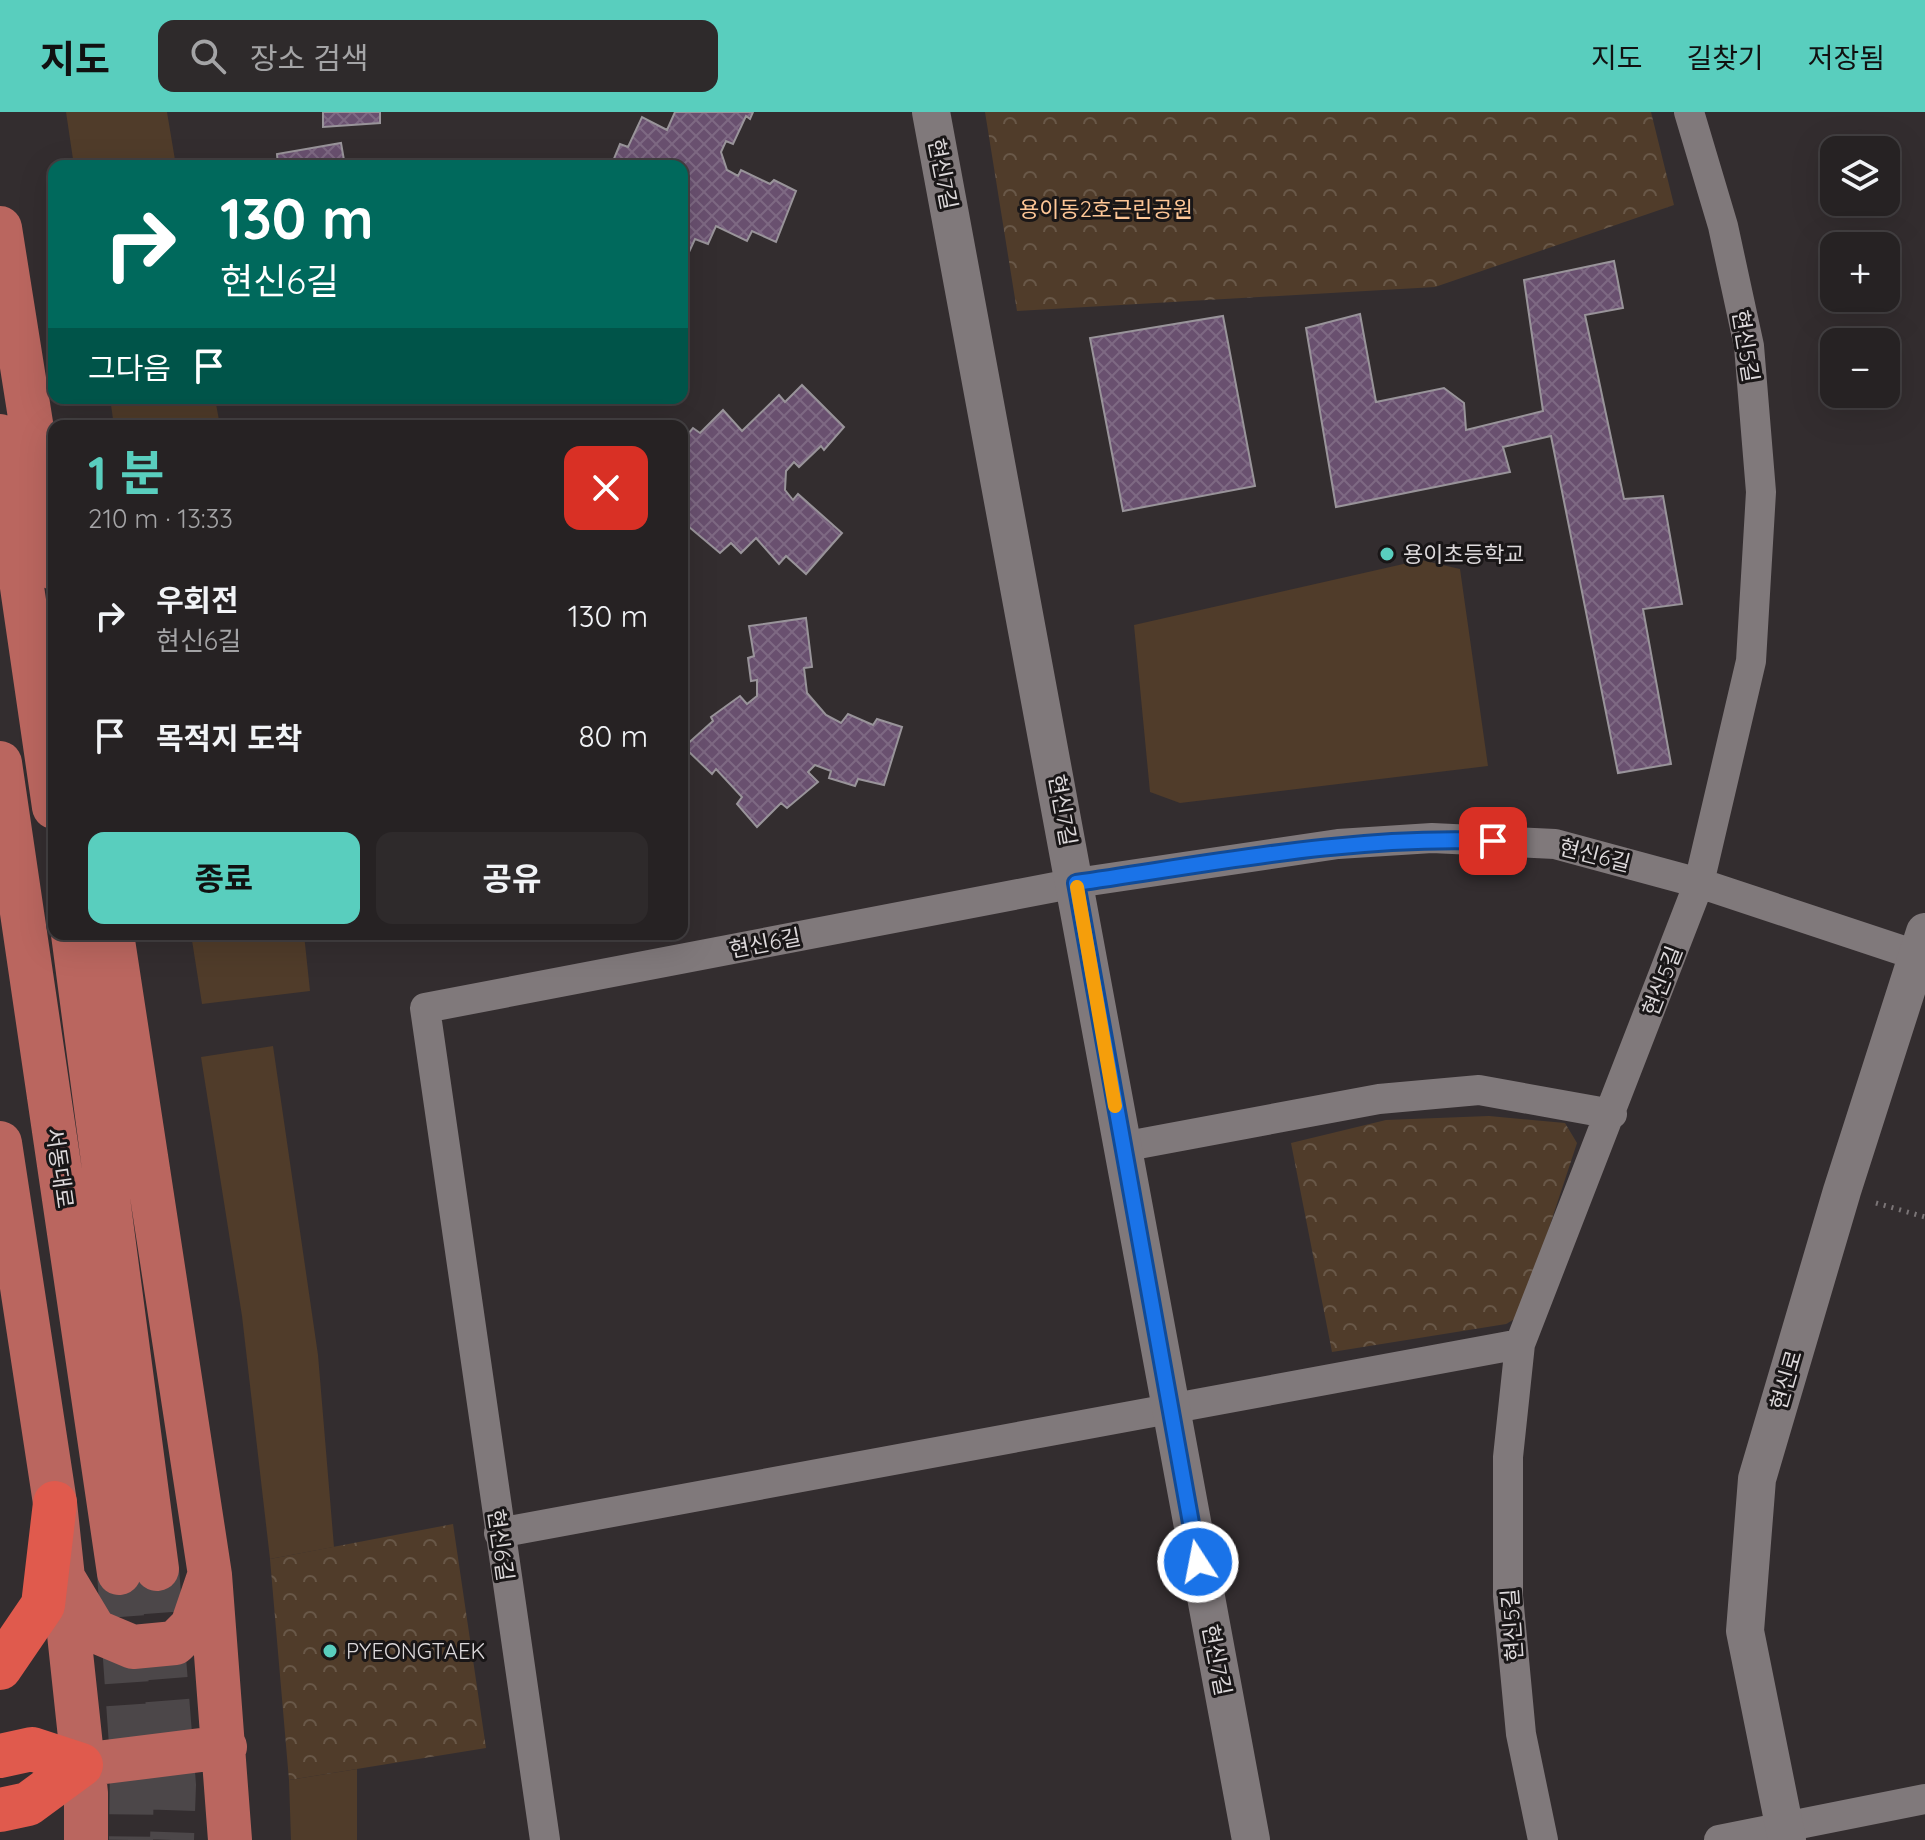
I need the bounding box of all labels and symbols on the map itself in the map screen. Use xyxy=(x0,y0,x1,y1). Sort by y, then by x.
street label: 현신7길 xyxy=(922,136,964,212)
park label: 용이동2호근린공원 xyxy=(1019,195,1193,223)
street label: 현신5길 xyxy=(1726,308,1766,384)
place label: 용이초등학교 xyxy=(1403,540,1524,568)
marker: 용이초등학교 xyxy=(1378,545,1396,563)
street label: 현신7길 xyxy=(1043,772,1083,848)
pin xyxy=(1459,807,1527,875)
street label: 현신6길 xyxy=(1556,833,1634,877)
street label: 현신6길 xyxy=(727,922,803,964)
street label: 현신5길 xyxy=(1636,942,1688,1020)
street label: 서동대로 xyxy=(41,1126,79,1210)
street label: 현신로 xyxy=(1764,1347,1808,1413)
street label: 현신6길 xyxy=(482,1507,520,1583)
position arrow xyxy=(1156,1520,1240,1604)
street label: 현신5길 xyxy=(1495,1588,1529,1662)
street label: 현신7길 xyxy=(1196,1622,1238,1698)
place label: PYEONGTAEK xyxy=(346,1637,485,1665)
marker: PYEONGTAEK xyxy=(321,1642,339,1660)

